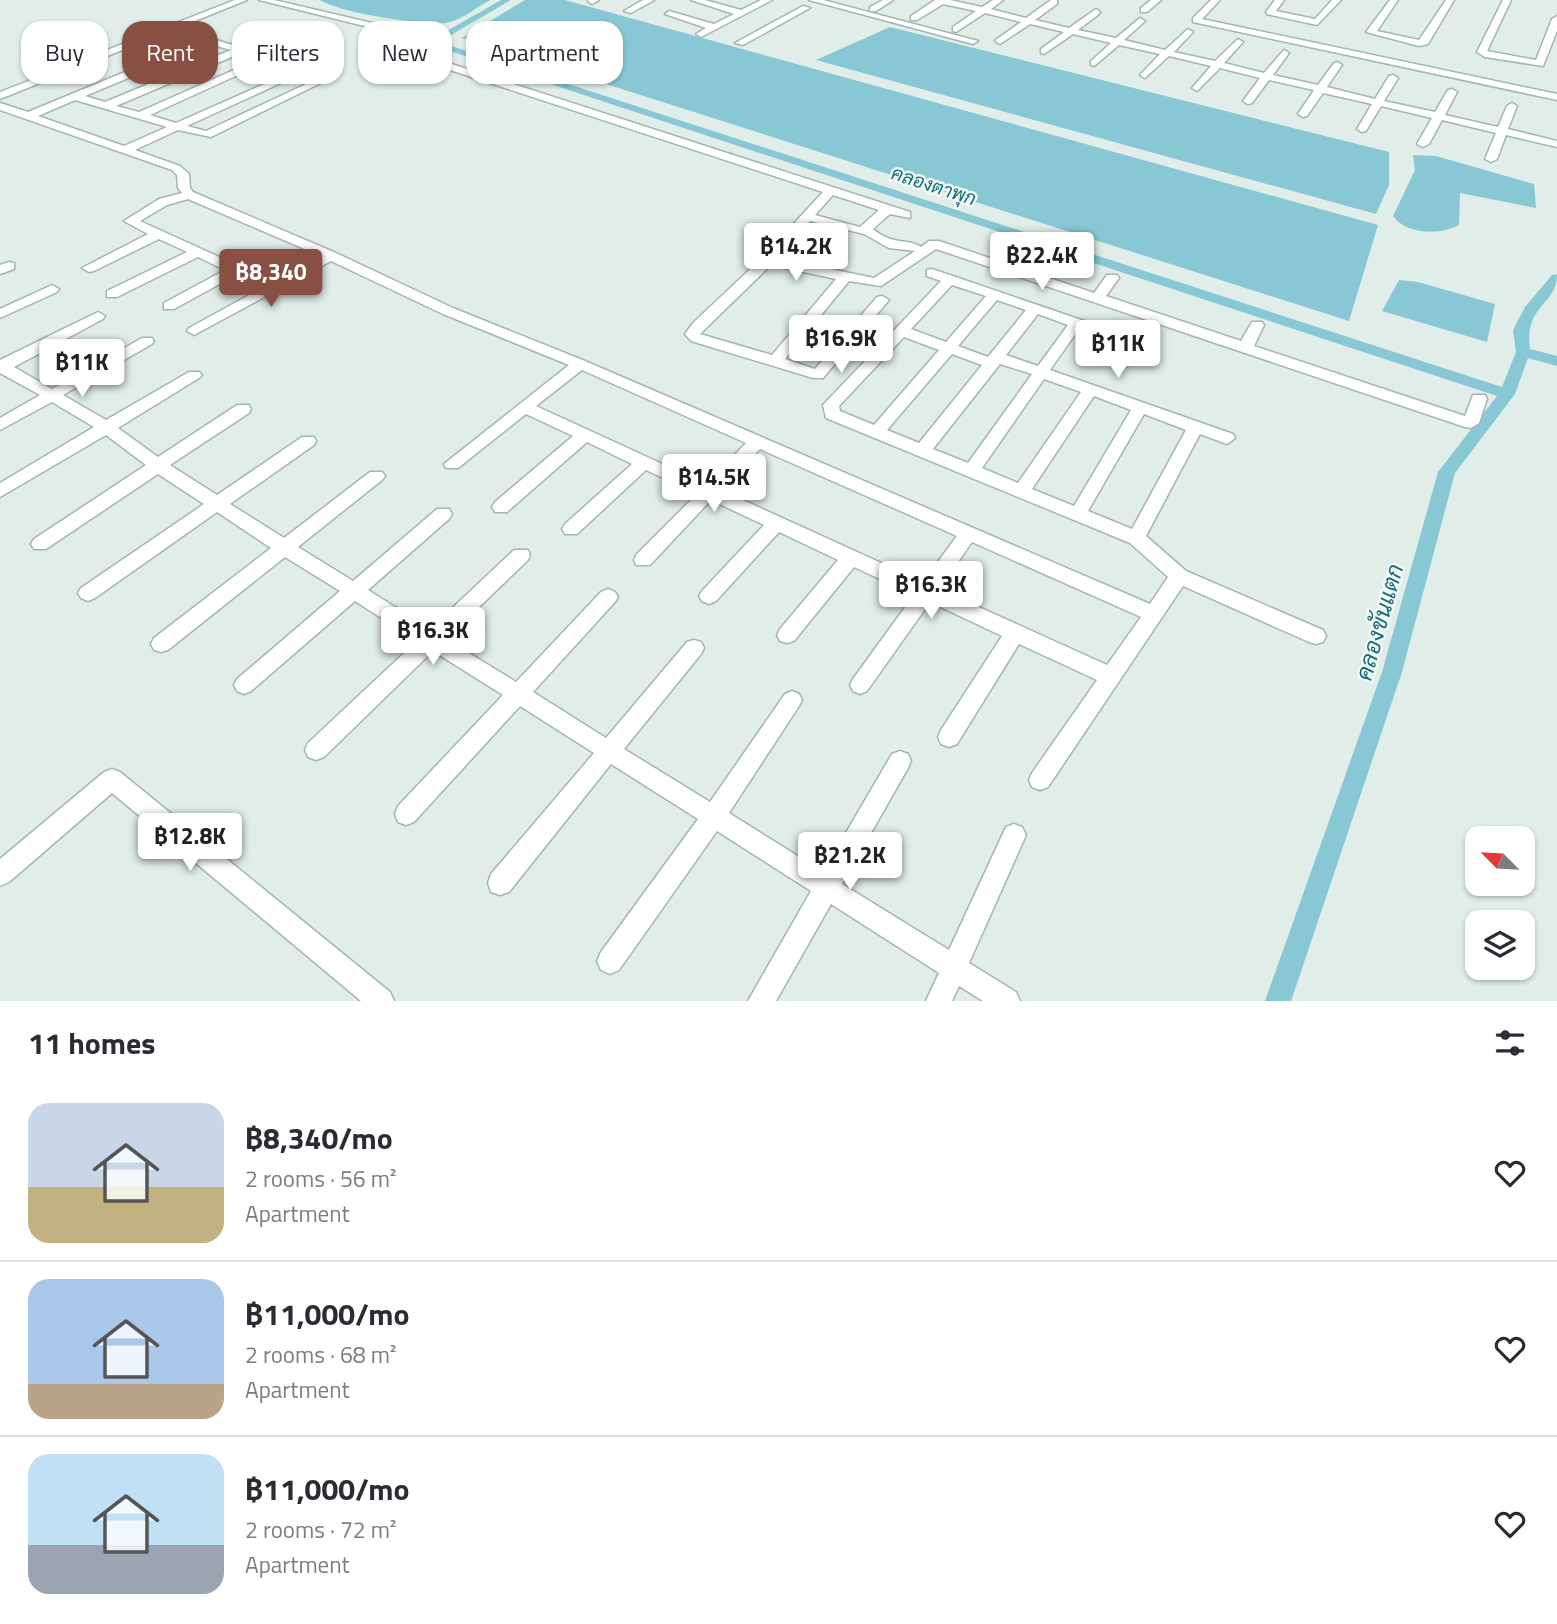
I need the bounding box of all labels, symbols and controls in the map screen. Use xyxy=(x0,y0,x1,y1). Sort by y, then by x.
chip: Buy xyxy=(21,21,108,84)
chip: Rent xyxy=(122,21,218,84)
chip: Filters xyxy=(232,21,344,84)
chip: New xyxy=(358,21,452,84)
chip: Apartment xyxy=(466,21,623,84)
water label: คลองตาพุก xyxy=(888,158,980,212)
pin: ฿14.2K xyxy=(739,224,853,283)
text: ฿14.2K xyxy=(760,228,832,263)
pin: ฿22.4K xyxy=(985,232,1099,292)
text: ฿22.4K xyxy=(1006,237,1078,272)
pin: ฿8,340 xyxy=(214,250,328,309)
text: ฿8,340 xyxy=(235,254,307,289)
pin: ฿16.9K xyxy=(784,316,898,375)
text: ฿16.9K xyxy=(805,320,877,355)
pin: ฿11K xyxy=(1077,320,1159,380)
text: ฿11K xyxy=(1091,325,1145,360)
pin: ฿11K xyxy=(41,340,123,399)
text: ฿11K xyxy=(55,344,109,379)
pin: ฿14.5K xyxy=(657,454,771,514)
text: ฿14.5K xyxy=(678,459,750,494)
water label: คลองขันแตก xyxy=(1346,560,1412,684)
pin: ฿16.3K xyxy=(874,562,988,621)
text: ฿16.3K xyxy=(895,566,967,601)
pin: ฿16.3K xyxy=(376,608,490,667)
text: ฿16.3K xyxy=(397,612,469,647)
pin: ฿12.8K xyxy=(133,814,247,873)
text: ฿12.8K xyxy=(154,818,226,853)
north arrow xyxy=(1465,826,1535,896)
map controls xyxy=(1465,826,1535,980)
pin: ฿21.2K xyxy=(793,832,907,892)
text: ฿21.2K xyxy=(814,837,886,872)
button: layers xyxy=(1465,910,1535,980)
text: 11 homes xyxy=(28,1020,155,1066)
icon: filters xyxy=(1491,1024,1529,1062)
text: ฿8,340/mo xyxy=(245,1115,393,1161)
icon: home xyxy=(84,1131,168,1215)
icon: heart xyxy=(1491,1154,1529,1192)
text: 2 rooms · 56 m² xyxy=(245,1161,396,1196)
text: Apartment xyxy=(245,1196,350,1231)
text: ฿11,000/mo xyxy=(245,1291,409,1337)
icon: home xyxy=(84,1307,168,1391)
icon: heart xyxy=(1491,1330,1529,1368)
text: 2 rooms · 68 m² xyxy=(245,1337,396,1372)
text: Apartment xyxy=(245,1372,350,1407)
text: ฿11,000/mo xyxy=(245,1466,409,1512)
icon: home xyxy=(84,1482,168,1566)
icon: heart xyxy=(1491,1505,1529,1543)
text: 2 rooms · 72 m² xyxy=(245,1512,396,1547)
text: Apartment xyxy=(245,1547,350,1582)

